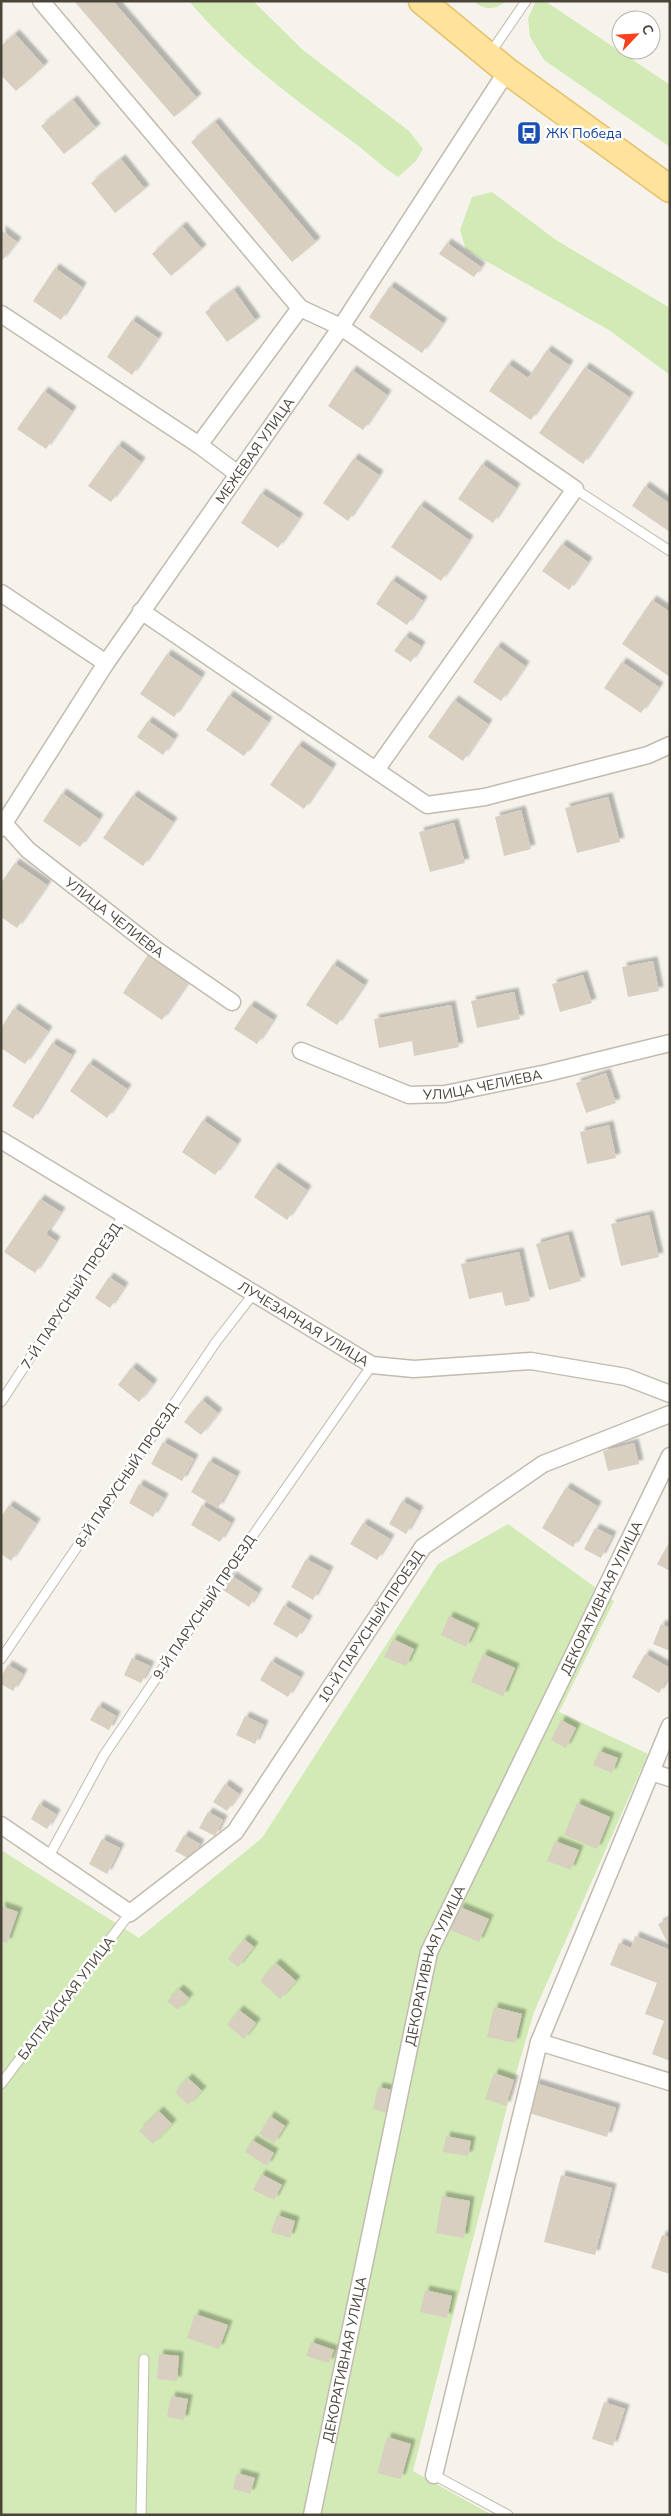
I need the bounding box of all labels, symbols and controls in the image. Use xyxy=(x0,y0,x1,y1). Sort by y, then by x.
north arrow xyxy=(611,10,661,60)
text: С xyxy=(637,21,658,38)
bus stop icon: ЖК Победа xyxy=(516,120,542,146)
place label: ЖК Победа xyxy=(546,124,622,143)
street label: МЕЖЕВАЯ УЛИЦА xyxy=(211,394,299,508)
street label: УЛИЦА ЧЕЛИЕВА xyxy=(60,873,168,962)
street label: УЛИЦА ЧЕЛИЕВА xyxy=(422,1065,544,1105)
street label: 7-Й ПАРУСНЫЙ ПРОЕЗД xyxy=(17,1219,126,1373)
street label: ЛУЧЕЗАРНАЯ УЛИЦА xyxy=(234,1277,372,1371)
street label: 8-Й ПАРУСНЫЙ ПРОЕЗД xyxy=(71,1399,182,1551)
street label: ДЕКОРАТИВНАЯ УЛИЦА xyxy=(556,1518,647,1678)
street label: 9-Й ПАРУСНЫЙ ПРОЕЗД xyxy=(149,1531,260,1683)
street label: 10-Й ПАРУСНЫЙ ПРОЕЗД xyxy=(314,1547,428,1707)
street label: ДЕКОРАТИВНАЯ УЛИЦА xyxy=(401,1882,470,2047)
street label: БАЛТАЙСКАЯ УЛИЦА xyxy=(14,1933,119,2064)
street label: ДЕКОРАТИВНАЯ УЛИЦА xyxy=(318,2275,371,2444)

